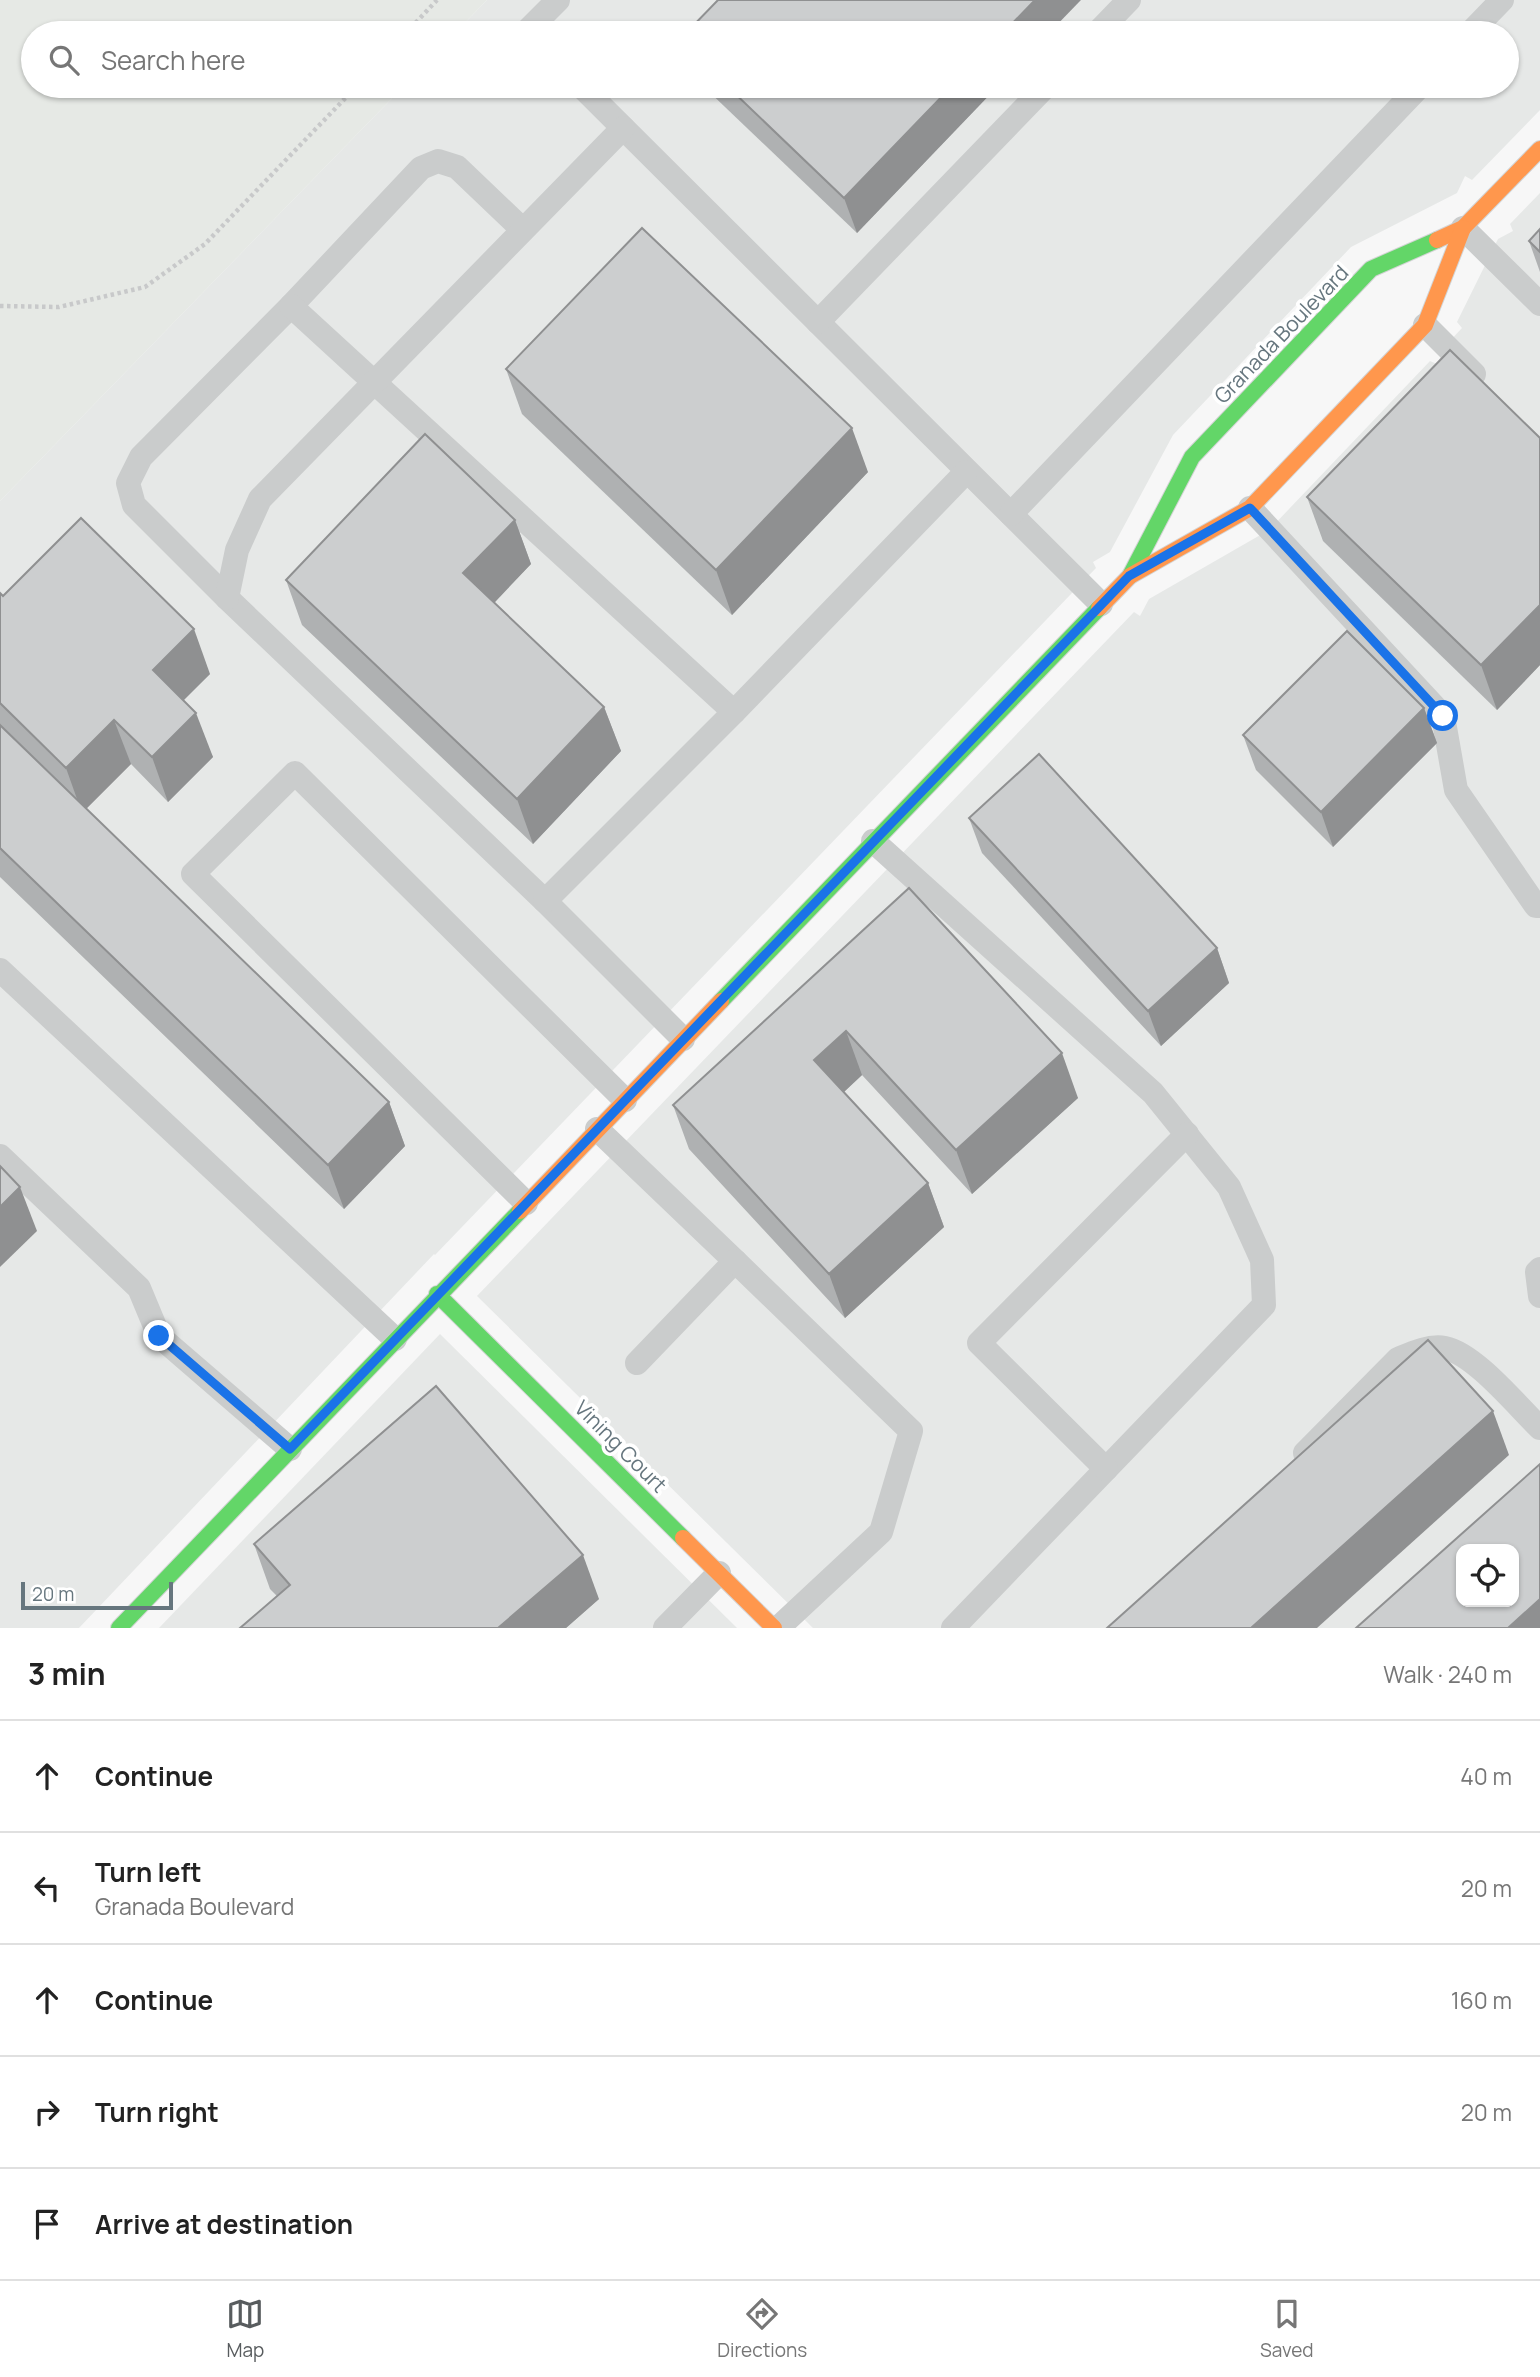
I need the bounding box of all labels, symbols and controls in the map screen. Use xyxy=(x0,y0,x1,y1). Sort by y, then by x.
search box xyxy=(21,21,1519,98)
icon: search xyxy=(45,41,83,79)
text: Search here xyxy=(101,42,246,78)
street label: Granada Boulevard xyxy=(1208,259,1354,409)
route start xyxy=(1427,700,1458,731)
route end xyxy=(143,1320,174,1351)
street label: Vining Court xyxy=(569,1394,673,1498)
map controls xyxy=(1456,1544,1519,1607)
button: locate xyxy=(1456,1544,1519,1607)
scale bar xyxy=(21,1579,173,1611)
text: 20 m xyxy=(32,1581,74,1607)
text: 3 min xyxy=(28,1653,106,1694)
text: Walk · 240 m xyxy=(1383,1658,1512,1690)
icon: ahead xyxy=(28,1757,66,1795)
text: Continue xyxy=(95,1758,213,1794)
text: 40 m xyxy=(1460,1760,1512,1792)
text: Turn left xyxy=(95,1854,202,1890)
icon: left xyxy=(28,1869,66,1907)
text: 20 m xyxy=(1461,1872,1512,1904)
text: Granada Boulevard xyxy=(95,1890,294,1922)
icon: ahead xyxy=(28,1981,66,2019)
text: Continue xyxy=(95,1982,213,2018)
text: 160 m xyxy=(1451,1984,1512,2016)
icon: right xyxy=(28,2093,66,2131)
text: Turn right xyxy=(95,2094,219,2130)
text: 20 m xyxy=(1461,2096,1512,2128)
icon: arrive xyxy=(28,2205,66,2243)
text: Arrive at destination xyxy=(95,2206,353,2242)
tab: Map xyxy=(226,2295,264,2363)
tab: Directions xyxy=(717,2295,807,2363)
tab: Saved xyxy=(1260,2295,1314,2363)

